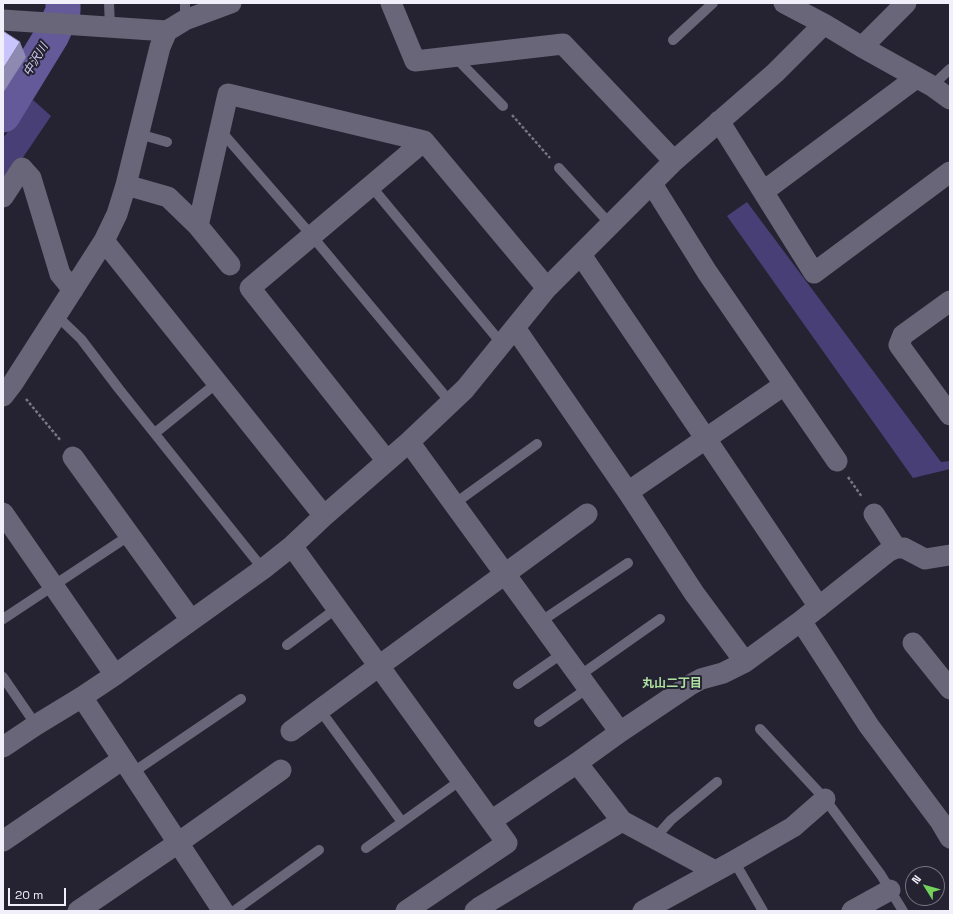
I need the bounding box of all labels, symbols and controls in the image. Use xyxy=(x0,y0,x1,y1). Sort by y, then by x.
water label: 中沢川 xyxy=(21,41,51,79)
district label: 丸山二丁目 xyxy=(642,677,702,691)
north arrow xyxy=(905,866,945,906)
text: N xyxy=(908,872,924,887)
scale bar xyxy=(10,880,68,906)
text: 20 m xyxy=(15,887,43,903)

